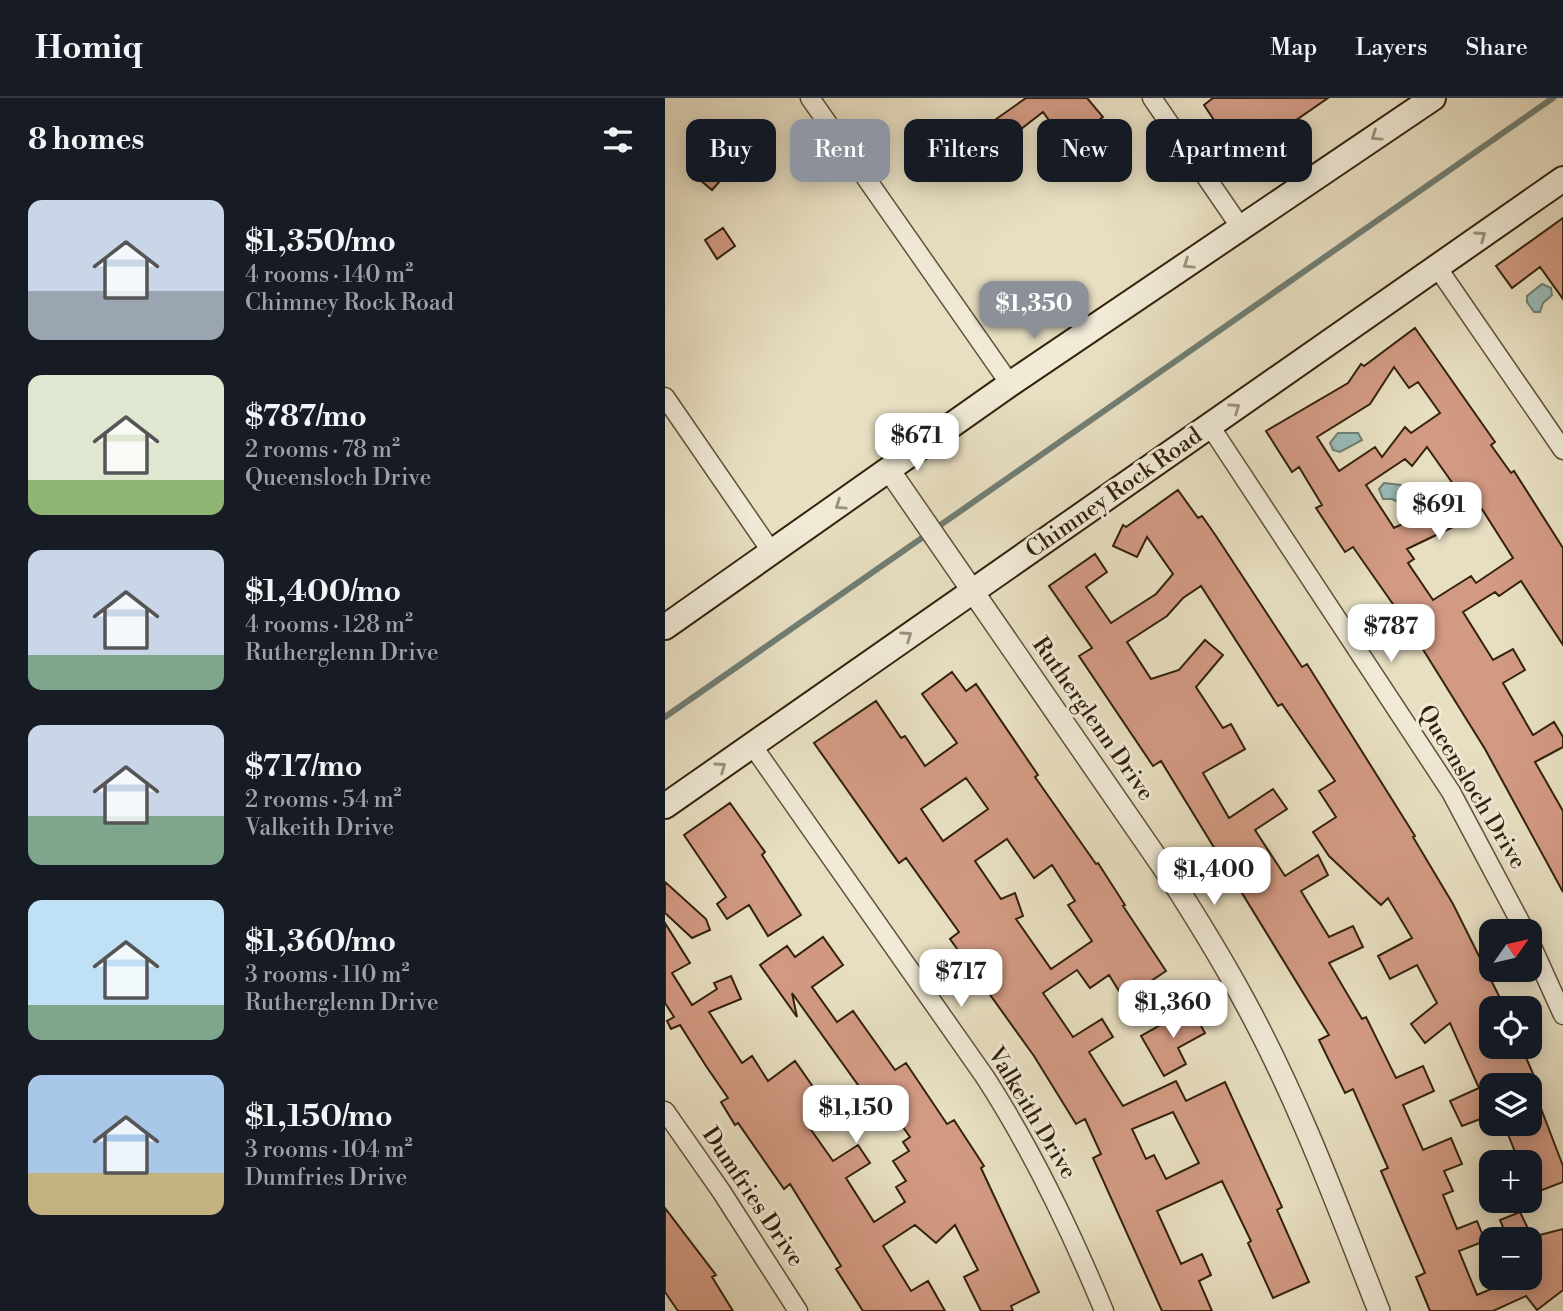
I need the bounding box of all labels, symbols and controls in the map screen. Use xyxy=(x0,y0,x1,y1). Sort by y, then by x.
text: Homiq xyxy=(35,28,143,69)
text: Map xyxy=(1270,33,1317,63)
text: Layers xyxy=(1355,33,1427,63)
text: Share xyxy=(1465,33,1528,63)
chip: Buy xyxy=(686,119,776,182)
chip: Rent xyxy=(790,119,890,182)
chip: Filters xyxy=(904,119,1023,182)
chip: New xyxy=(1037,119,1132,182)
chip: Apartment xyxy=(1146,119,1312,182)
text: 8 homes xyxy=(28,121,144,159)
icon: filters xyxy=(599,121,637,159)
one-way arrow xyxy=(1371,128,1384,141)
text: $1,350/mo xyxy=(245,223,396,261)
icon: home xyxy=(84,228,168,312)
one-way arrow xyxy=(1473,232,1486,244)
one-way arrow xyxy=(1183,256,1196,268)
text: 4 rooms · 140 m² xyxy=(245,261,413,289)
pin: $1,350 xyxy=(977,282,1091,341)
text: Chimney Rock Road xyxy=(245,289,454,317)
text: $1,350 xyxy=(996,290,1072,318)
text: $787/mo xyxy=(245,398,367,436)
icon: home xyxy=(84,403,168,487)
one-way arrow xyxy=(1227,404,1240,416)
pin: $671 xyxy=(876,414,958,473)
text: $671 xyxy=(891,422,943,450)
street label: Chimney Rock Road xyxy=(1020,422,1208,564)
text: 2 rooms · 78 m² xyxy=(245,436,400,464)
text: Queensloch Drive xyxy=(245,464,431,492)
pin: $691 xyxy=(1398,482,1480,542)
text: $691 xyxy=(1413,491,1465,519)
one-way arrow xyxy=(835,497,848,509)
text: $1,400/mo xyxy=(245,573,401,611)
icon: home xyxy=(84,578,168,662)
pin: $787 xyxy=(1350,604,1432,664)
text: 4 rooms · 128 m² xyxy=(245,611,413,639)
text: $787 xyxy=(1364,613,1418,641)
one-way arrow xyxy=(899,632,912,644)
street label: Rutherglenn Drive xyxy=(1026,632,1160,806)
text: Rutherglenn Drive xyxy=(245,639,439,667)
street label: Queensloch Drive xyxy=(1412,700,1532,874)
text: $717/mo xyxy=(245,748,362,786)
icon: home xyxy=(84,753,168,837)
one-way arrow xyxy=(713,763,726,775)
text: 2 rooms · 54 m² xyxy=(245,786,402,814)
text: Valkeith Drive xyxy=(245,814,394,842)
pin: $1,400 xyxy=(1157,848,1271,907)
text: $1,400 xyxy=(1174,856,1254,884)
north arrow xyxy=(1479,919,1542,982)
map controls xyxy=(1479,919,1542,1290)
text: $1,360/mo xyxy=(245,923,396,961)
icon: home xyxy=(84,928,168,1012)
pin: $717 xyxy=(920,950,1002,1009)
text: $717 xyxy=(935,958,987,986)
text: 3 rooms · 110 m² xyxy=(245,961,409,989)
pin: $1,360 xyxy=(1116,981,1230,1040)
text: Rutherglenn Drive xyxy=(245,989,439,1017)
text: $1,360 xyxy=(1134,989,1212,1017)
button: locate xyxy=(1479,996,1542,1059)
street label: Valkeith Drive xyxy=(981,1041,1082,1184)
button: layers xyxy=(1479,1073,1542,1136)
pin: $1,150 xyxy=(799,1086,913,1145)
text: $1,150 xyxy=(819,1094,893,1122)
text: $1,150/mo xyxy=(245,1098,393,1136)
icon: home xyxy=(84,1103,168,1187)
street label: Dumfries Drive xyxy=(696,1122,810,1272)
text: 3 rooms · 104 m² xyxy=(245,1136,413,1164)
button: + xyxy=(1479,1150,1542,1213)
text: Dumfries Drive xyxy=(245,1164,407,1192)
button: − xyxy=(1479,1227,1542,1290)

